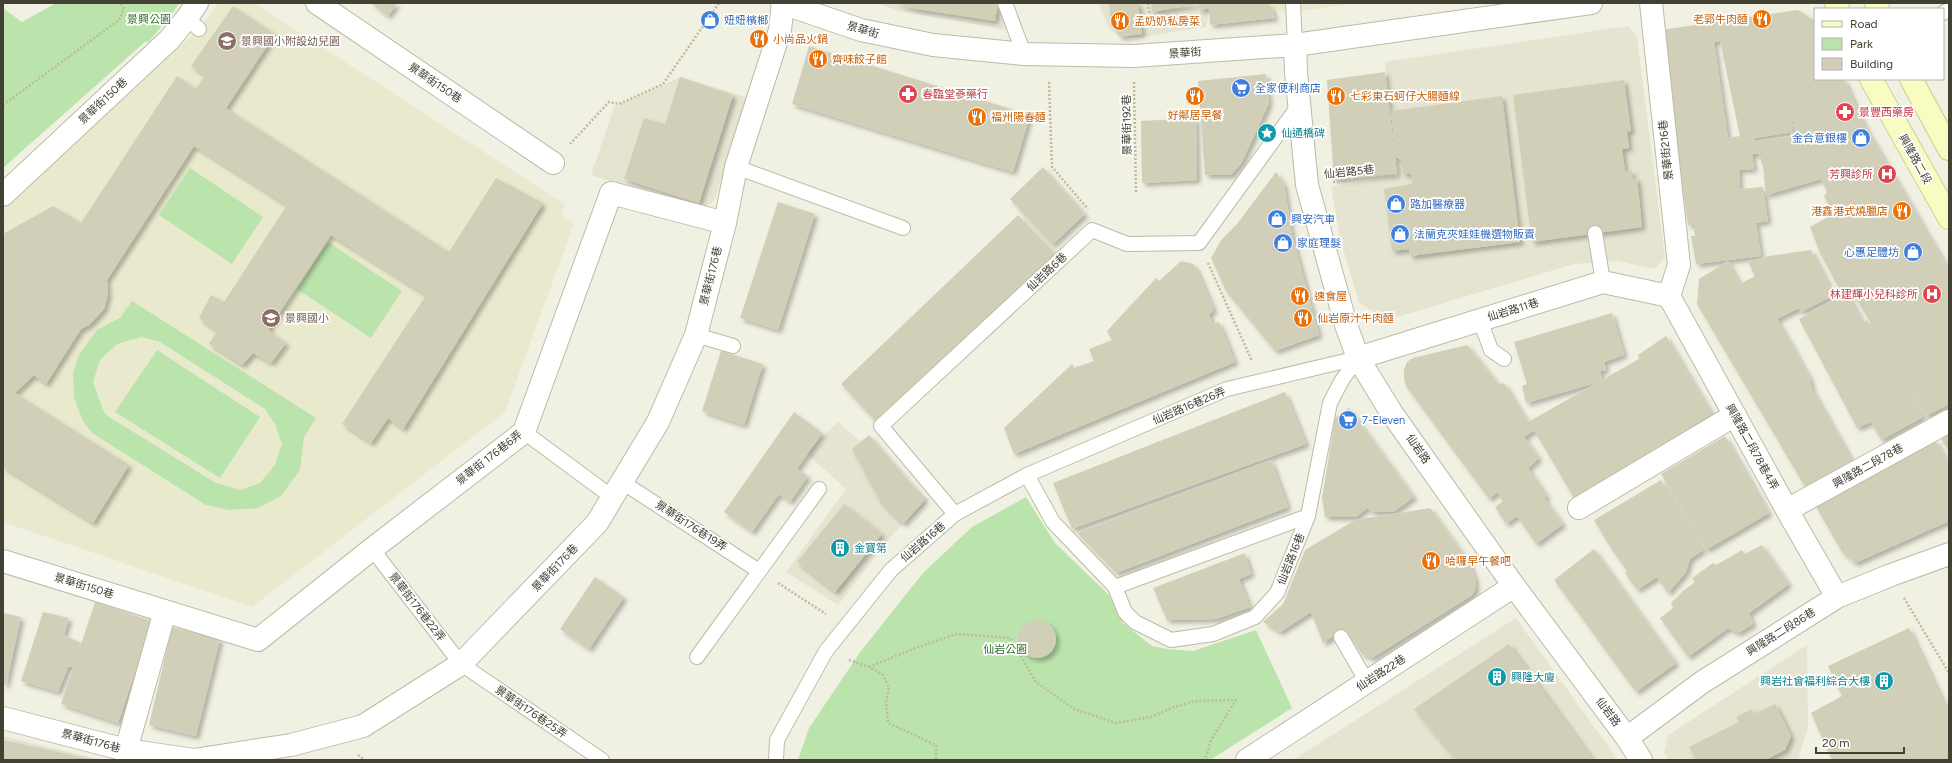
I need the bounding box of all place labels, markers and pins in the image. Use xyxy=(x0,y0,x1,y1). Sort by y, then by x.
restaurant icon: 老郭牛肉麵 xyxy=(1751,8,1773,30)
shop icon: 妞妞檳榔 xyxy=(699,9,721,31)
restaurant icon: 孟奶奶私房菜 xyxy=(1109,10,1131,32)
place label: 老郭牛肉麵 xyxy=(1693,13,1748,26)
place label: 妞妞檳榔 xyxy=(724,14,768,27)
place label: 孟奶奶私房菜 xyxy=(1134,15,1200,28)
restaurant icon: 小尚品火鍋 xyxy=(748,28,770,50)
school or university icon: 景興國小附設幼兒園 xyxy=(216,30,238,52)
place label: 小尚品火鍋 xyxy=(773,33,828,46)
place label: 景興國小附設幼兒園 xyxy=(241,35,340,48)
restaurant icon: 齊味餃子館 xyxy=(807,48,829,70)
place label: 齊味餃子館 xyxy=(832,53,887,66)
supermarket icon: 全家便利商店 xyxy=(1230,77,1252,99)
place label: 全家便利商店 xyxy=(1255,82,1321,95)
pharmacy icon: 春臨堂蔘藥行 xyxy=(897,83,919,105)
restaurant icon: 好鄰居早餐 xyxy=(1184,85,1206,107)
restaurant icon: 七彩東石蚵仔大腸麵線 xyxy=(1325,85,1347,107)
place label: 春臨堂蔘藥行 xyxy=(922,88,988,101)
place label: 七彩東石蚵仔大腸麵線 xyxy=(1350,90,1460,103)
pharmacy icon: 景豐西藥房 xyxy=(1834,101,1856,123)
restaurant icon: 福州陽春麵 xyxy=(966,106,988,128)
place label: 景豐西藥房 xyxy=(1859,106,1914,119)
place label: 好鄰居早餐 xyxy=(1168,109,1223,122)
place label: 福州陽春麵 xyxy=(991,111,1046,124)
place icon: 仙通橋碑 xyxy=(1256,122,1278,144)
place label: 仙通橋碑 xyxy=(1281,127,1325,140)
shop icon: 金合意銀樓 xyxy=(1850,127,1872,149)
place label: 金合意銀樓 xyxy=(1792,132,1847,145)
hospital icon: 芳興診所 xyxy=(1876,163,1898,185)
place label: 芳興診所 xyxy=(1829,168,1873,181)
shop icon: 路加醫療器 xyxy=(1385,193,1407,215)
place label: 路加醫療器 xyxy=(1410,198,1465,211)
restaurant icon: 港鑫港式燒臘店 xyxy=(1891,200,1913,222)
place label: 港鑫港式燒臘店 xyxy=(1811,205,1888,218)
shop icon: 興安汽車 xyxy=(1266,208,1288,230)
place label: 興安汽車 xyxy=(1291,213,1335,226)
shop icon: 法蘭克夾娃娃機選物販賣 xyxy=(1389,223,1411,245)
place label: 法蘭克夾娃娃機選物販賣 xyxy=(1414,228,1535,241)
shop icon: 家庭理髮 xyxy=(1272,232,1294,254)
place label: 家庭理髮 xyxy=(1297,237,1341,250)
shop icon: 心惠足體坊 xyxy=(1902,241,1924,263)
place label: 心惠足體坊 xyxy=(1844,246,1899,259)
hospital icon: 林建輝小兒科診所 xyxy=(1921,283,1943,305)
restaurant icon: 速食屋 xyxy=(1289,285,1311,307)
place label: 林建輝小兒科診所 xyxy=(1830,288,1918,301)
place label: 速食屋 xyxy=(1314,290,1347,303)
school or university icon: 景興國小 xyxy=(260,307,282,329)
restaurant icon: 仙岩原汁牛肉麵 xyxy=(1292,307,1314,329)
place label: 景興國小 xyxy=(285,312,329,325)
place label: 仙岩原汁牛肉麵 xyxy=(1317,312,1394,325)
supermarket icon: 7-Eleven xyxy=(1337,409,1359,431)
place label: 7-Eleven xyxy=(1362,414,1405,427)
building icon: 金寶第 xyxy=(829,537,851,559)
place label: 金寶第 xyxy=(854,542,887,555)
restaurant icon: 哈囉早午餐吧 xyxy=(1420,550,1442,572)
place label: 哈囉早午餐吧 xyxy=(1445,555,1511,568)
building icon: 興隆大廈 xyxy=(1486,666,1508,688)
building icon: 興岩社會福利綜合大樓 xyxy=(1873,670,1895,692)
place label: 興隆大廈 xyxy=(1511,671,1555,684)
place label: 興岩社會福利綜合大樓 xyxy=(1760,675,1870,688)

